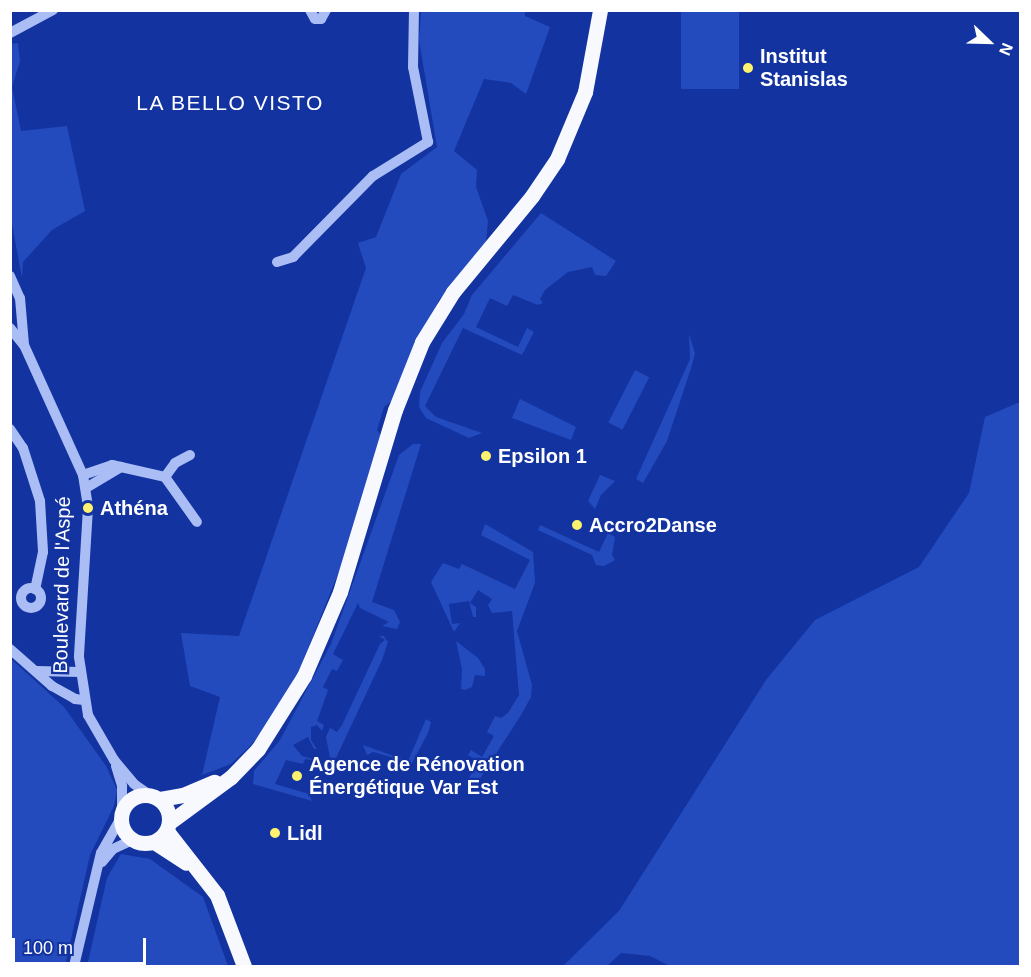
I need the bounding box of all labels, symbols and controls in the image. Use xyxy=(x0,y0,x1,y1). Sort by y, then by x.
north arrow xyxy=(959,12,1019,72)
text: N xyxy=(996,41,1016,58)
place label: Institut Stanislas xyxy=(760,45,848,92)
marker: Institut Stanislas xyxy=(741,61,755,75)
district label: LA BELLO VISTO xyxy=(136,90,324,116)
place label: Epsilon 1 xyxy=(498,444,587,468)
marker: Epsilon 1 xyxy=(479,449,493,463)
street label: Boulevard de l'Aspé xyxy=(48,496,76,674)
place label: Athéna xyxy=(100,496,168,520)
marker: Athéna xyxy=(81,501,95,515)
place label: Accro2Danse xyxy=(589,513,717,537)
marker: Accro2Danse xyxy=(570,518,584,532)
place label: Agence de Rénovation Énergétique Var Est xyxy=(309,752,525,799)
marker: Agence de Rénovation Énergétique Var Est xyxy=(290,769,304,783)
place label: Lidl xyxy=(287,821,323,845)
marker: Lidl xyxy=(268,826,282,840)
scale bar xyxy=(15,926,148,964)
text: 100 m xyxy=(23,938,73,958)

